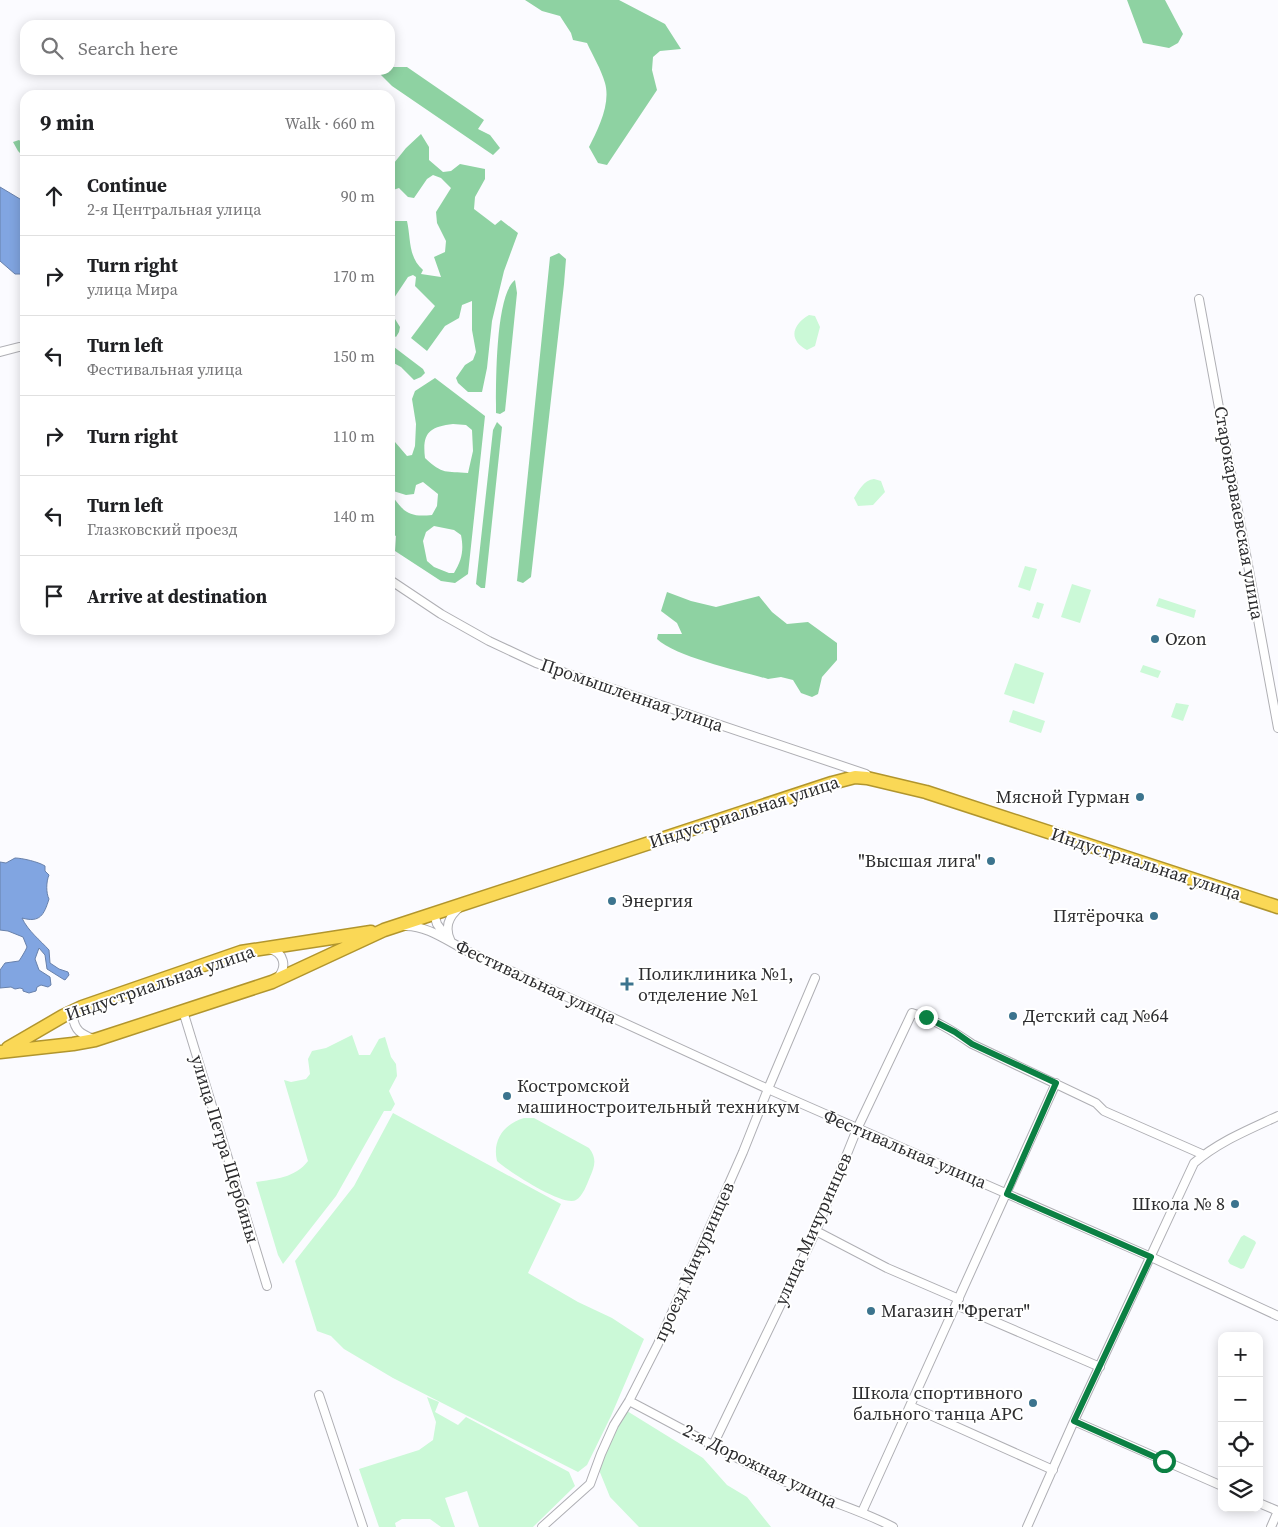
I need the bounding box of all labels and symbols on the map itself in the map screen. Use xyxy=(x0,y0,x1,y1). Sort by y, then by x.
street label: Старокараваевская улица xyxy=(1208,404,1271,622)
place label: Ozon xyxy=(1165,626,1207,651)
marker: Ozon xyxy=(1149,633,1161,645)
street label: Промышленная улица xyxy=(537,652,728,738)
street label: Индустриальная улица xyxy=(646,769,843,854)
place label: Мясной Гурман xyxy=(996,784,1130,809)
marker: Мясной Гурман xyxy=(1134,791,1146,803)
street label: Индустриальная улица xyxy=(1048,821,1245,906)
place label: "Высшая лига" xyxy=(858,848,981,873)
marker: "Высшая лига" xyxy=(985,855,997,867)
place label: Энергия xyxy=(622,888,693,913)
marker: Энергия xyxy=(606,895,618,907)
place label: Пятёрочка xyxy=(1053,903,1145,928)
marker: Пятёрочка xyxy=(1148,910,1160,922)
street label: Фестивальная улица xyxy=(452,933,622,1030)
street label: Индустриальная улица xyxy=(62,938,259,1027)
place label: Поликлиника №1, отделение №1 xyxy=(638,961,794,1007)
marker: Поликлиника №1, отделение №1 xyxy=(620,977,634,991)
place label: Детский сад №64 xyxy=(1023,1003,1169,1028)
route end xyxy=(915,1006,938,1029)
marker: Детский сад №64 xyxy=(1007,1010,1019,1022)
street label: улица Петра Щербины xyxy=(185,1052,266,1246)
place label: Костромской машиностроительный техникум xyxy=(517,1073,800,1119)
marker: Костромской машиностроительный техникум xyxy=(501,1090,513,1102)
street label: Фестивальная улица xyxy=(820,1103,991,1195)
street label: улица Мичуринцев xyxy=(768,1148,857,1309)
street label: проезд Мичуринцев xyxy=(647,1178,740,1346)
place label: Школа № 8 xyxy=(1132,1191,1225,1216)
marker: Школа № 8 xyxy=(1229,1198,1241,1210)
place label: Магазин "Фрегат" xyxy=(881,1298,1030,1323)
marker: Магазин "Фрегат" xyxy=(865,1305,877,1317)
place label: Школа спортивного бального танца АРС xyxy=(852,1380,1023,1426)
marker: Школа спортивного бального танца АРС xyxy=(1027,1397,1039,1409)
street label: 2-я Дорожная улица xyxy=(679,1417,842,1514)
route start xyxy=(1153,1450,1176,1473)

